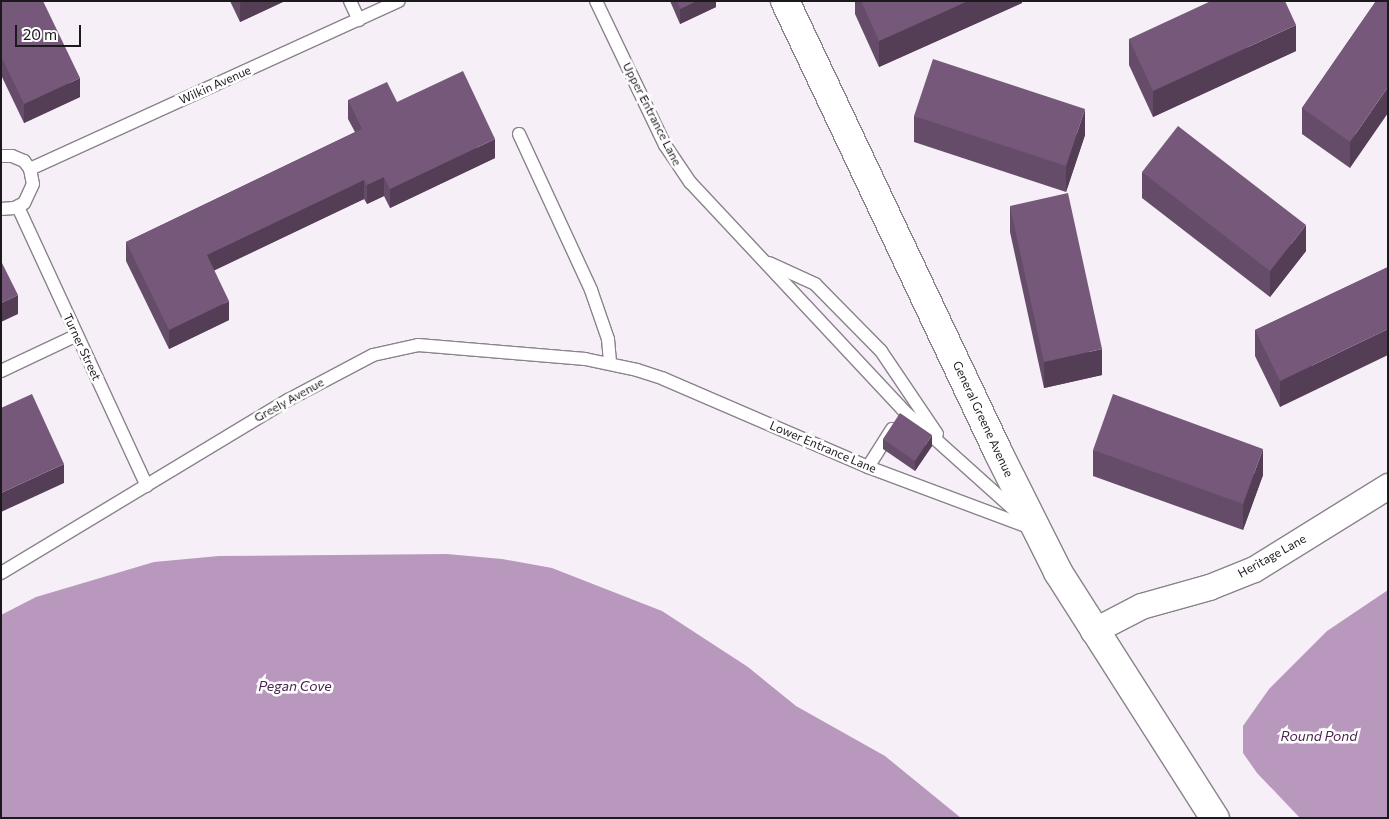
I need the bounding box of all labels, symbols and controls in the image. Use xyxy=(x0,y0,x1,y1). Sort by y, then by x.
scale bar xyxy=(18,15,84,47)
text: 20 m xyxy=(23,25,57,43)
street label: Upper Entrance Lane xyxy=(620,60,684,168)
street label: Wilkin Avenue xyxy=(177,63,253,107)
street label: Turner Street xyxy=(60,311,104,383)
street label: General Greene Avenue xyxy=(950,359,1016,479)
street label: Greely Avenue xyxy=(252,375,326,425)
street label: Lower Entrance Lane xyxy=(768,418,878,476)
street label: Heritage Lane xyxy=(1235,531,1309,581)
water label: Pegan Cove xyxy=(258,678,332,694)
water label: Round Pond xyxy=(1281,728,1357,744)

